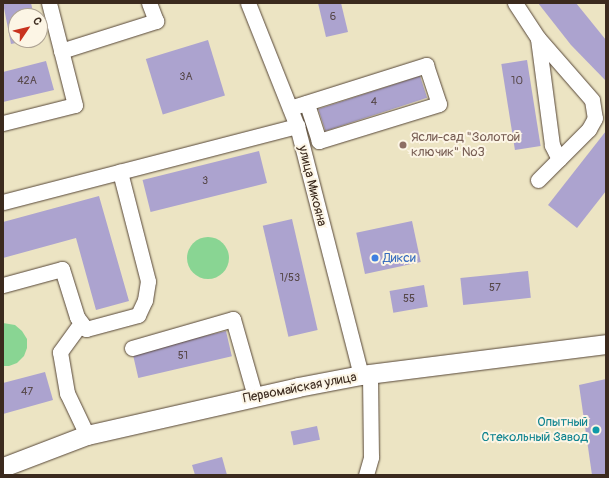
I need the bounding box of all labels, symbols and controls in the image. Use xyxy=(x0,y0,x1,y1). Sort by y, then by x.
north arrow xyxy=(8,8,48,48)
house number: 6 xyxy=(330,10,336,24)
text: С xyxy=(30,15,45,28)
house number: 3А xyxy=(179,70,193,84)
house number: 42А xyxy=(17,74,37,88)
house number: 10 xyxy=(511,74,523,88)
house number: 4 xyxy=(371,95,377,109)
place label: Ясли-сад "Золотой ключик" №3 xyxy=(411,130,520,161)
marker: Ясли-сад "Золотой ключик" №3 xyxy=(398,140,408,150)
street label: улица Микояна xyxy=(294,144,330,228)
house number: 3 xyxy=(202,174,208,188)
place label: Дикси xyxy=(383,250,416,266)
marker: Дикси xyxy=(370,253,380,263)
house number: 1/53 xyxy=(280,271,300,285)
house number: 57 xyxy=(489,281,501,295)
house number: 55 xyxy=(403,292,415,306)
house number: 51 xyxy=(178,349,188,363)
street label: Первомайская улица xyxy=(242,369,358,407)
house number: 47 xyxy=(21,385,33,399)
place label: Опытный Стекольный Завод xyxy=(482,415,588,446)
marker: Опытный Стекольный Завод xyxy=(591,425,601,435)

